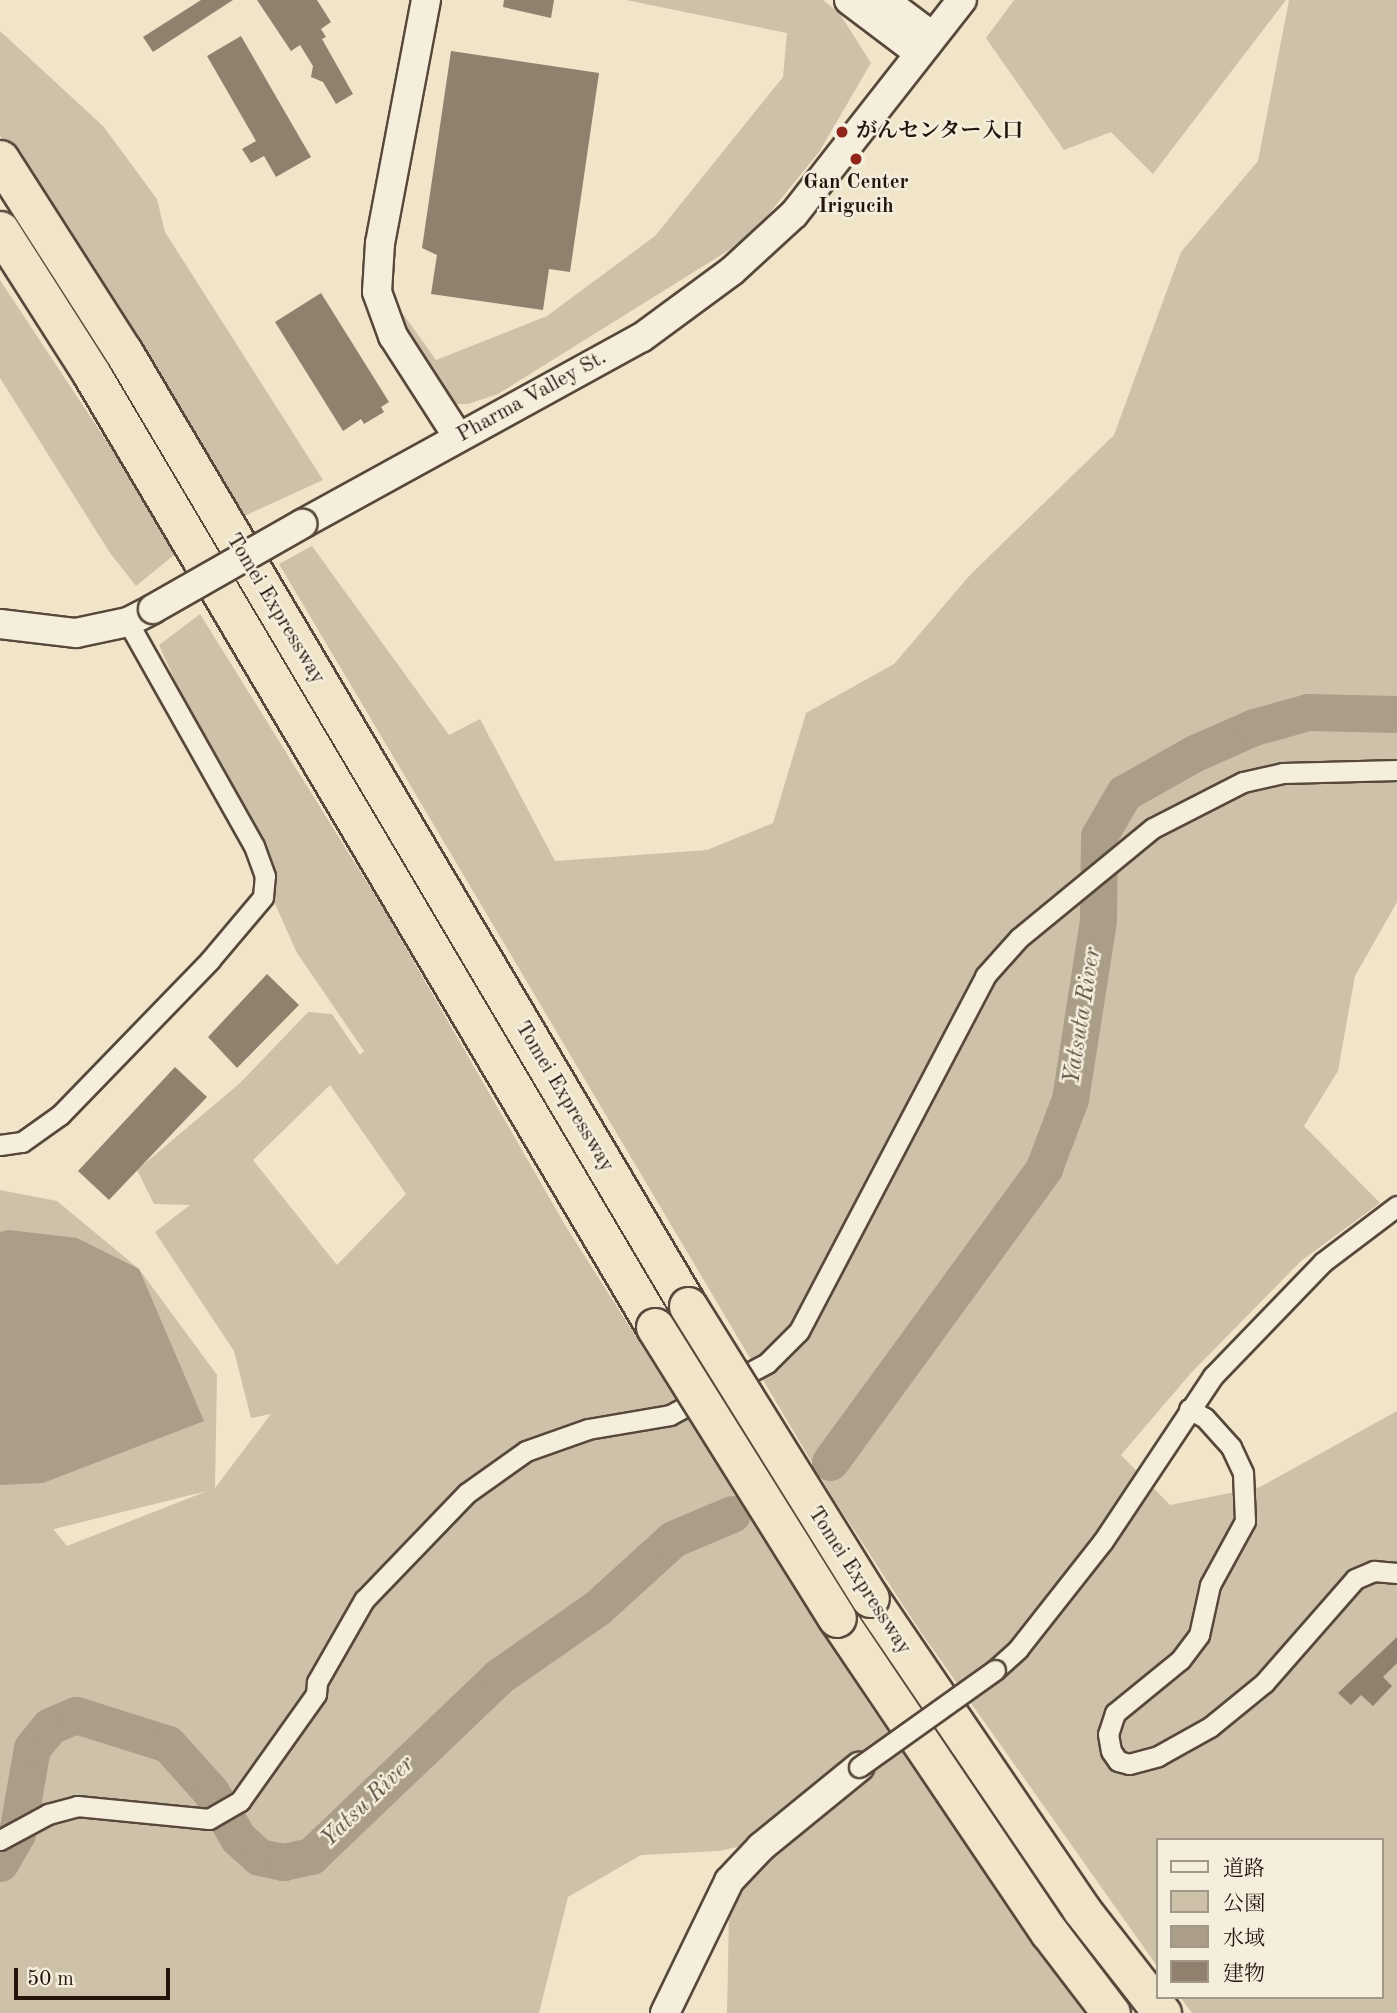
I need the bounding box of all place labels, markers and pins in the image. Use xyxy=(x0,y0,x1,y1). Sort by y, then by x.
place label: がんセンター入口 xyxy=(856,119,1024,145)
marker: がんセンター入口 xyxy=(834,124,850,140)
marker: Gan Center Irigucih xyxy=(848,151,864,167)
place label: Gan Center Irigucih xyxy=(803,170,909,220)

